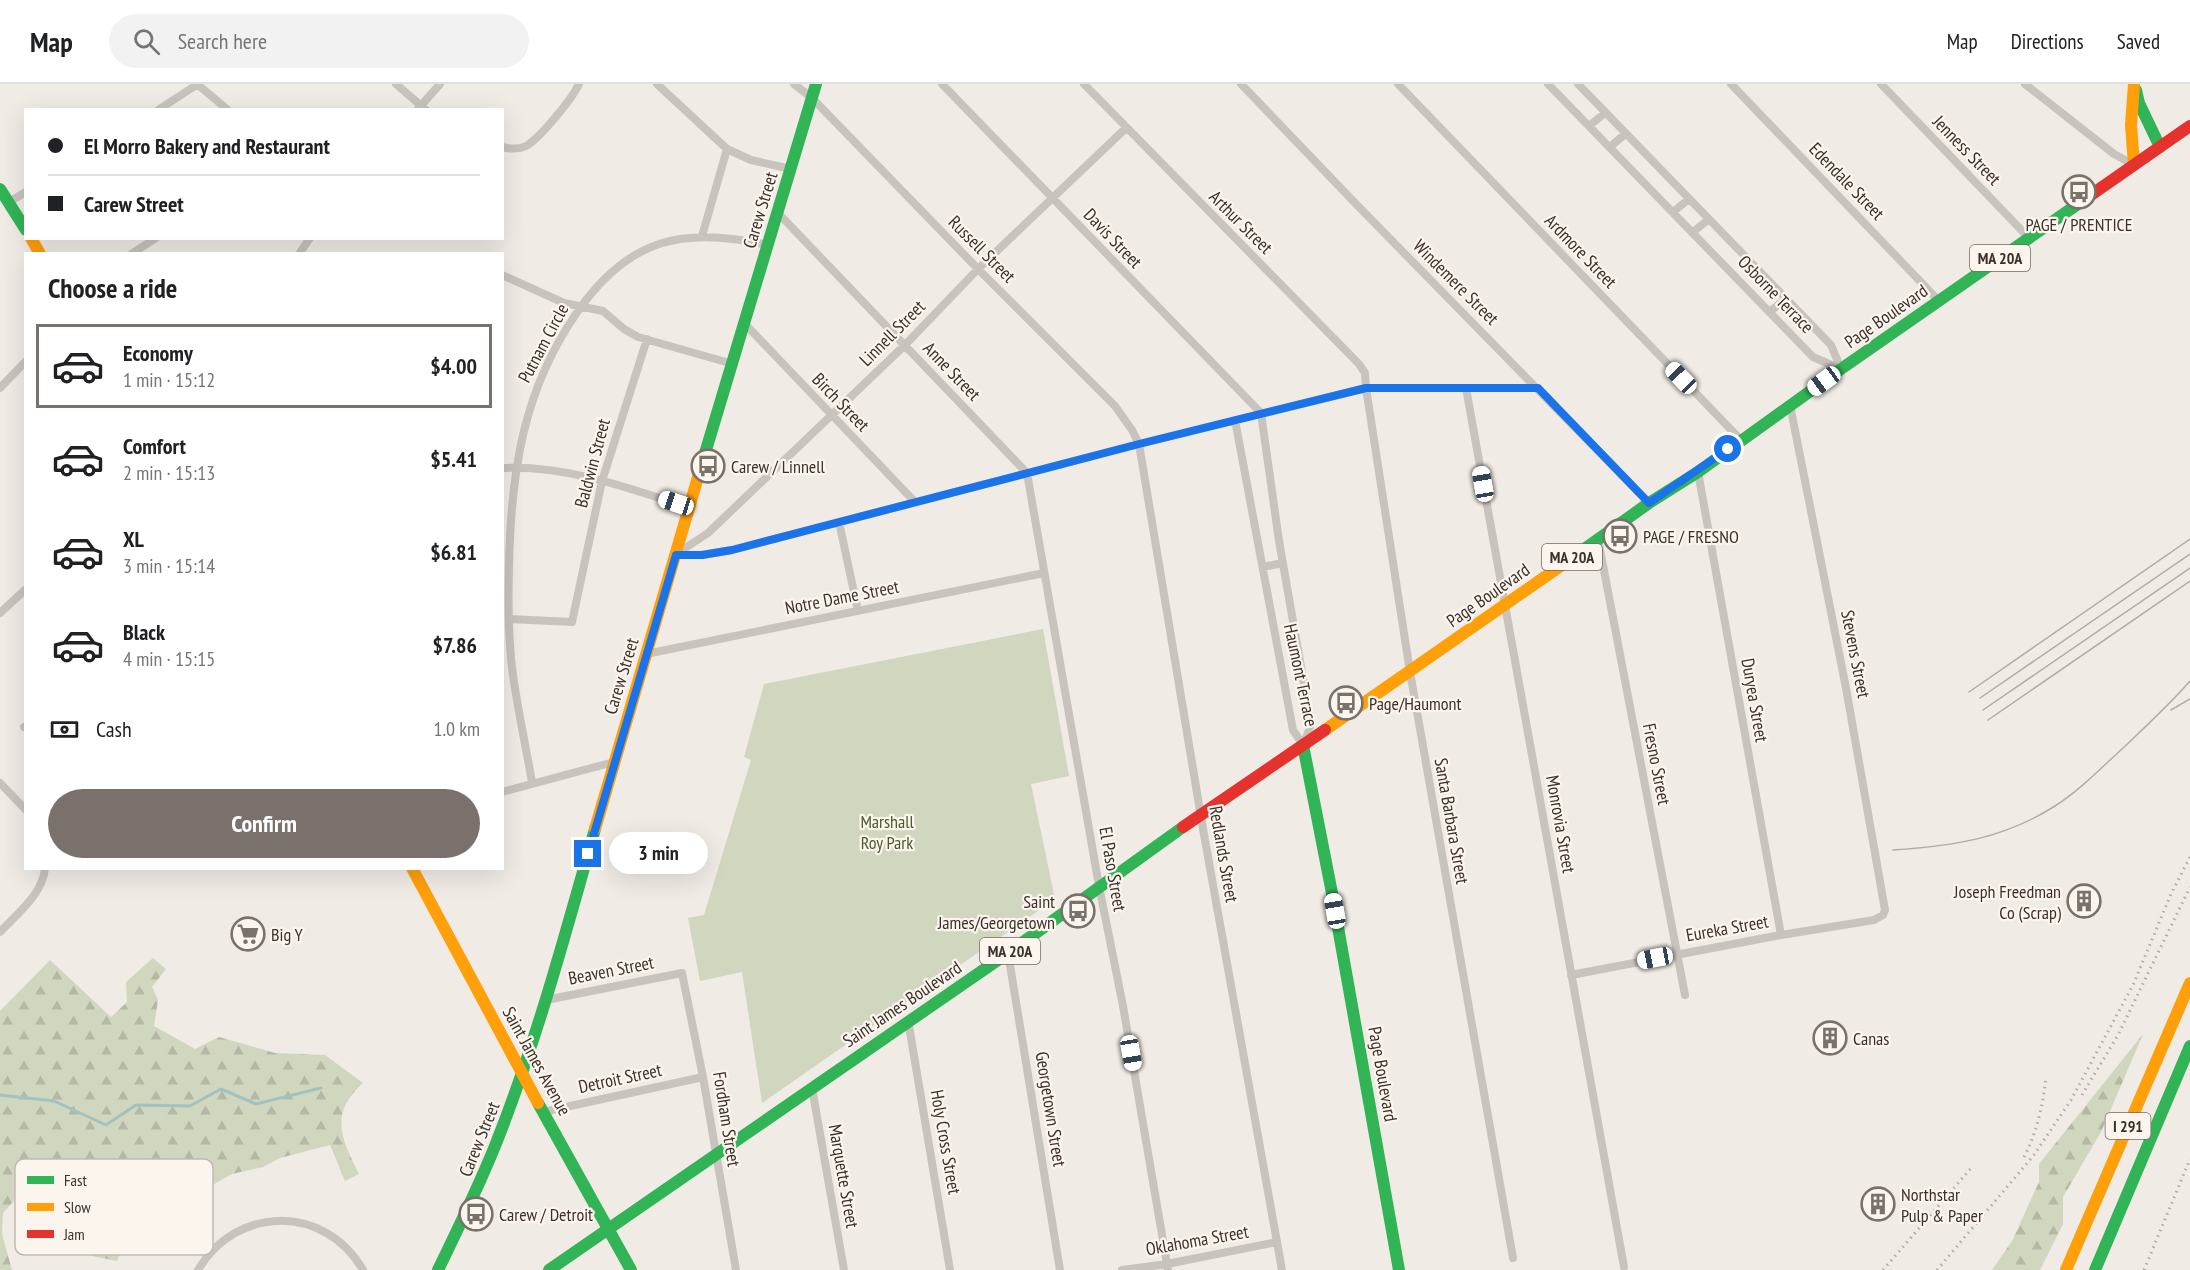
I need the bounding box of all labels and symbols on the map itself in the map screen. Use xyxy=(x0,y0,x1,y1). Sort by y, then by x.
street label: Jenness Street xyxy=(1927,110,2006,190)
street label: Edendale Street xyxy=(1804,138,1890,224)
street label: Carew Street xyxy=(737,169,783,251)
bus stop icon: PAGE / PRENTICE xyxy=(2061,174,2097,210)
street label: Arthur Street xyxy=(1204,185,1278,259)
street label: Davis Street xyxy=(1079,203,1147,273)
street label: Ardmore Street xyxy=(1540,209,1622,293)
street label: Russell Street xyxy=(944,211,1020,287)
place label: PAGE / PRENTICE xyxy=(2025,213,2133,236)
street label: Windemere Street xyxy=(1408,234,1504,330)
road number: MA 20A xyxy=(1970,245,2030,271)
street label: Osborne Terrace xyxy=(1733,250,1819,338)
street label: Page Boulevard xyxy=(1840,279,1932,353)
street label: Linnell Street xyxy=(854,295,930,371)
street label: Putnam Circle xyxy=(513,300,573,386)
street label: Anne Street xyxy=(918,337,986,405)
car xyxy=(1662,359,1700,397)
car xyxy=(1804,363,1844,399)
street label: Birch Street xyxy=(807,368,875,436)
street label: Baldwin Street xyxy=(569,416,615,510)
route start xyxy=(1714,435,1741,462)
bus stop icon: Carew / Linnell xyxy=(690,448,726,484)
place label: Carew / Linnell xyxy=(731,455,825,478)
car xyxy=(1471,465,1495,503)
car xyxy=(656,489,696,517)
bus stop icon: PAGE / FRESNO xyxy=(1602,518,1638,554)
place label: PAGE / FRESNO xyxy=(1643,525,1739,548)
road number: MA 20A xyxy=(1542,544,1602,570)
street label: Page Boulevard xyxy=(1442,558,1534,632)
street label: Notre Dame Street xyxy=(783,575,901,619)
street label: Stevens Street xyxy=(1836,608,1876,700)
street label: Haumont Terrace xyxy=(1279,621,1323,729)
street label: Carew Street xyxy=(598,635,644,717)
street label: Duryea Street xyxy=(1736,656,1774,744)
bus stop icon: Page/Haumont xyxy=(1328,685,1364,721)
place label: Page/Haumont xyxy=(1369,692,1461,715)
street label: Fresno Street xyxy=(1638,721,1676,807)
street label: Santa Barbara Street xyxy=(1430,756,1474,886)
street label: Monrovia Street xyxy=(1541,773,1581,875)
street label: Redlands Street xyxy=(1204,804,1244,904)
park label: Marshall Roy Park xyxy=(860,810,914,854)
street label: El Paso Street xyxy=(1094,825,1132,913)
callout: 3 min xyxy=(609,833,708,875)
route end xyxy=(574,840,601,867)
place label: Joseph Freedman Co (Scrap) xyxy=(1953,880,2062,924)
building icon: Joseph Freedman Co (Scrap) xyxy=(2066,883,2102,919)
place label: Saint James/Georgetown xyxy=(937,890,1055,934)
car xyxy=(1323,892,1347,930)
bus stop icon: Saint James/Georgetown xyxy=(1060,893,1096,929)
street label: Eureka Street xyxy=(1684,909,1770,947)
supermarket icon: Big Y xyxy=(230,916,266,952)
place label: Big Y xyxy=(271,923,304,946)
road number: MA 20A xyxy=(980,938,1040,964)
car xyxy=(1636,946,1674,970)
street label: Beaven Street xyxy=(566,950,656,990)
street label: Saint James Boulevard xyxy=(838,956,966,1052)
street label: Saint James Avenue xyxy=(498,1002,576,1120)
building icon: Canas xyxy=(1812,1020,1848,1056)
street label: Page Boulevard xyxy=(1363,1025,1403,1123)
place label: Canas xyxy=(1853,1027,1889,1050)
car xyxy=(1119,1034,1143,1072)
street label: Georgetown Street xyxy=(1031,1050,1071,1168)
street label: Detroit Street xyxy=(576,1058,664,1098)
street label: Fordham Street xyxy=(708,1070,746,1168)
street label: Holy Cross Street xyxy=(926,1088,967,1196)
street label: Carew Street xyxy=(454,1098,504,1180)
road number: I 291 xyxy=(2106,1113,2150,1139)
street label: Marquette Street xyxy=(824,1122,864,1230)
legend xyxy=(15,1159,213,1255)
text: Fast xyxy=(64,1170,87,1190)
place label: Northstar Pulp & Paper xyxy=(1901,1183,1983,1227)
building icon: Northstar Pulp & Paper xyxy=(1860,1186,1896,1222)
bus stop icon: Carew / Detroit xyxy=(458,1196,494,1232)
text: Slow xyxy=(64,1197,91,1217)
place label: Carew / Detroit xyxy=(499,1203,593,1226)
street label: Oklahoma Street xyxy=(1144,1220,1250,1260)
text: Jam xyxy=(63,1224,85,1244)

